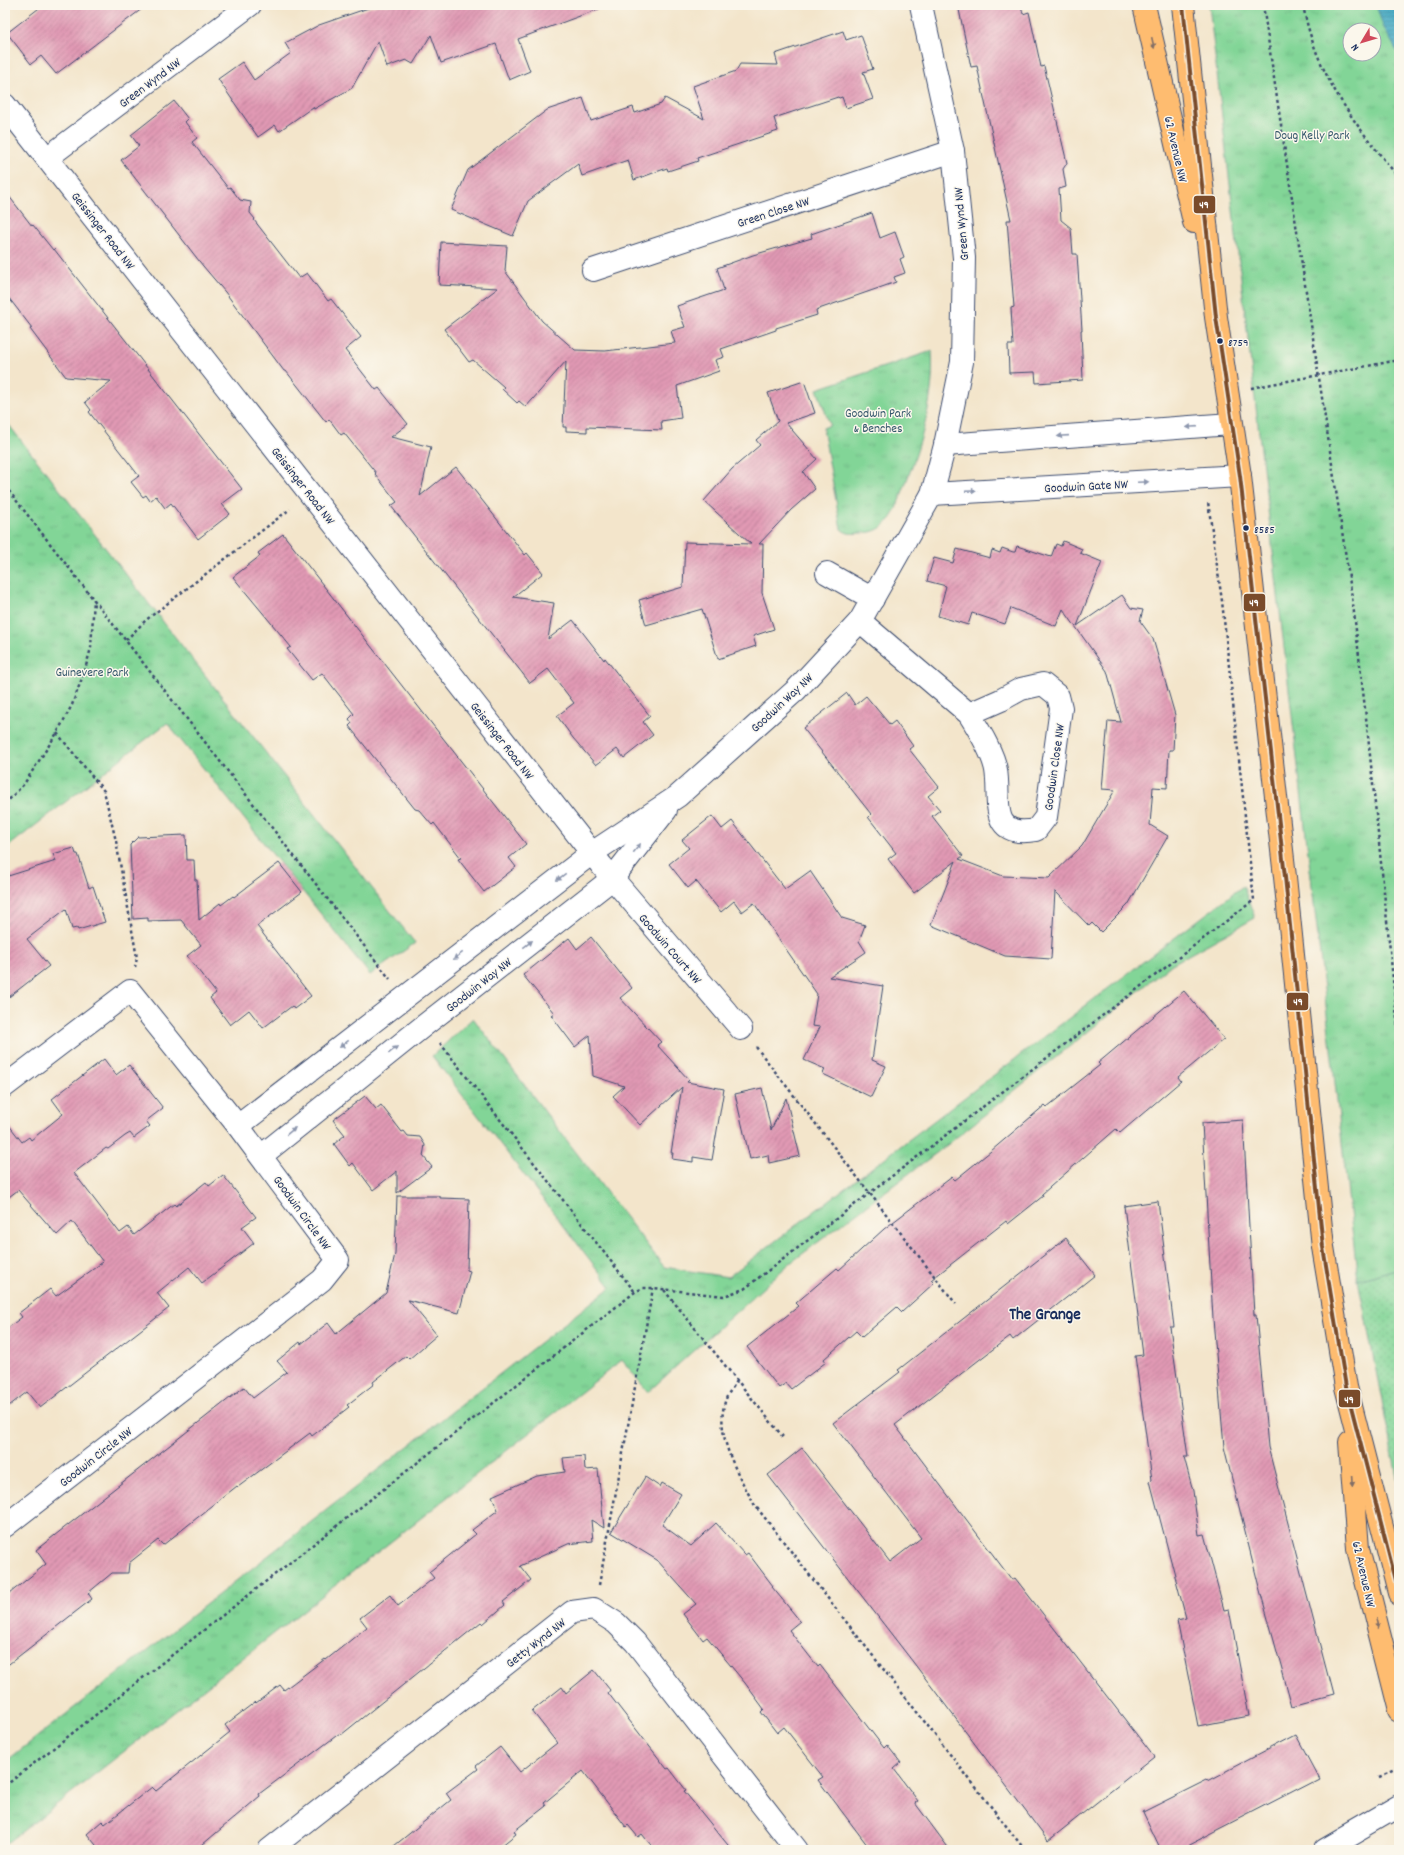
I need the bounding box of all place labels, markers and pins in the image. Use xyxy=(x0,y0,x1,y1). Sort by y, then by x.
place label: 8759 xyxy=(1228,335,1248,352)
marker: 8759 xyxy=(1215,336,1225,346)
place label: 8585 xyxy=(1254,522,1275,539)
marker: 8585 xyxy=(1241,523,1251,533)

